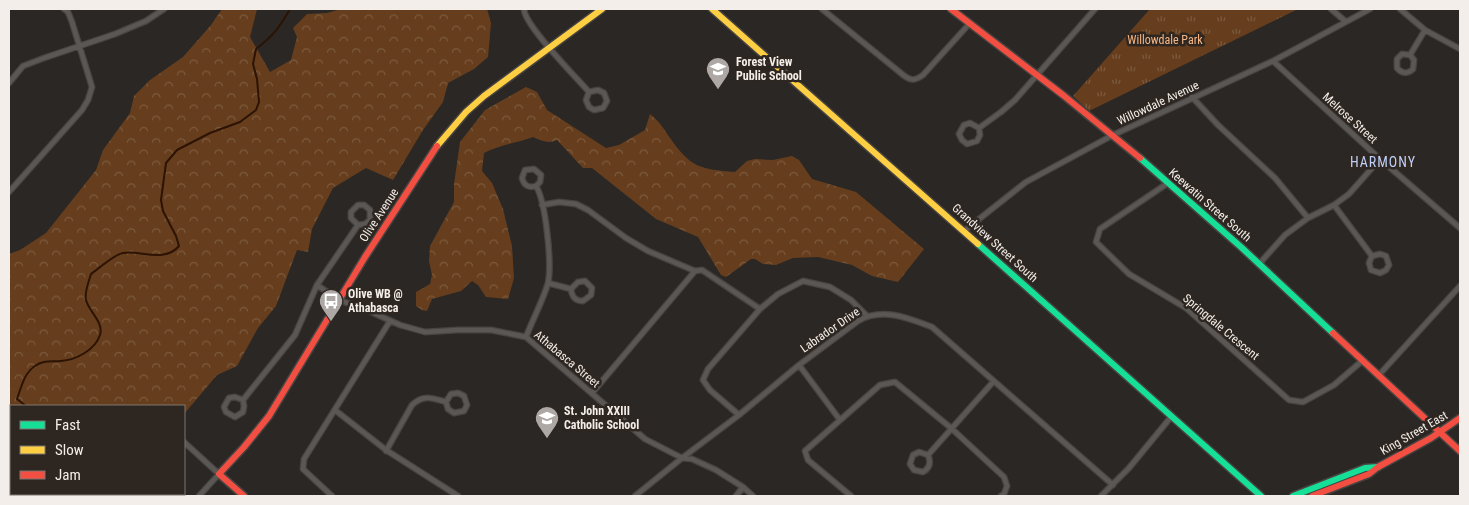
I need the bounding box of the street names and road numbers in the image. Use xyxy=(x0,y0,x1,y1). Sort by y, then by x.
street label: Willowdale Avenue xyxy=(1115,78,1201,128)
street label: Melrose Street xyxy=(1320,90,1381,147)
street label: Keewatin Street South xyxy=(1166,165,1254,245)
street label: Olive Avenue xyxy=(357,185,402,244)
street label: Grandview Street South xyxy=(949,201,1041,285)
street label: Springdale Crescent xyxy=(1180,291,1262,363)
street label: Labrador Drive xyxy=(798,304,863,355)
street label: Athabasca Street xyxy=(531,328,603,391)
street label: King Street East xyxy=(1378,408,1451,458)

